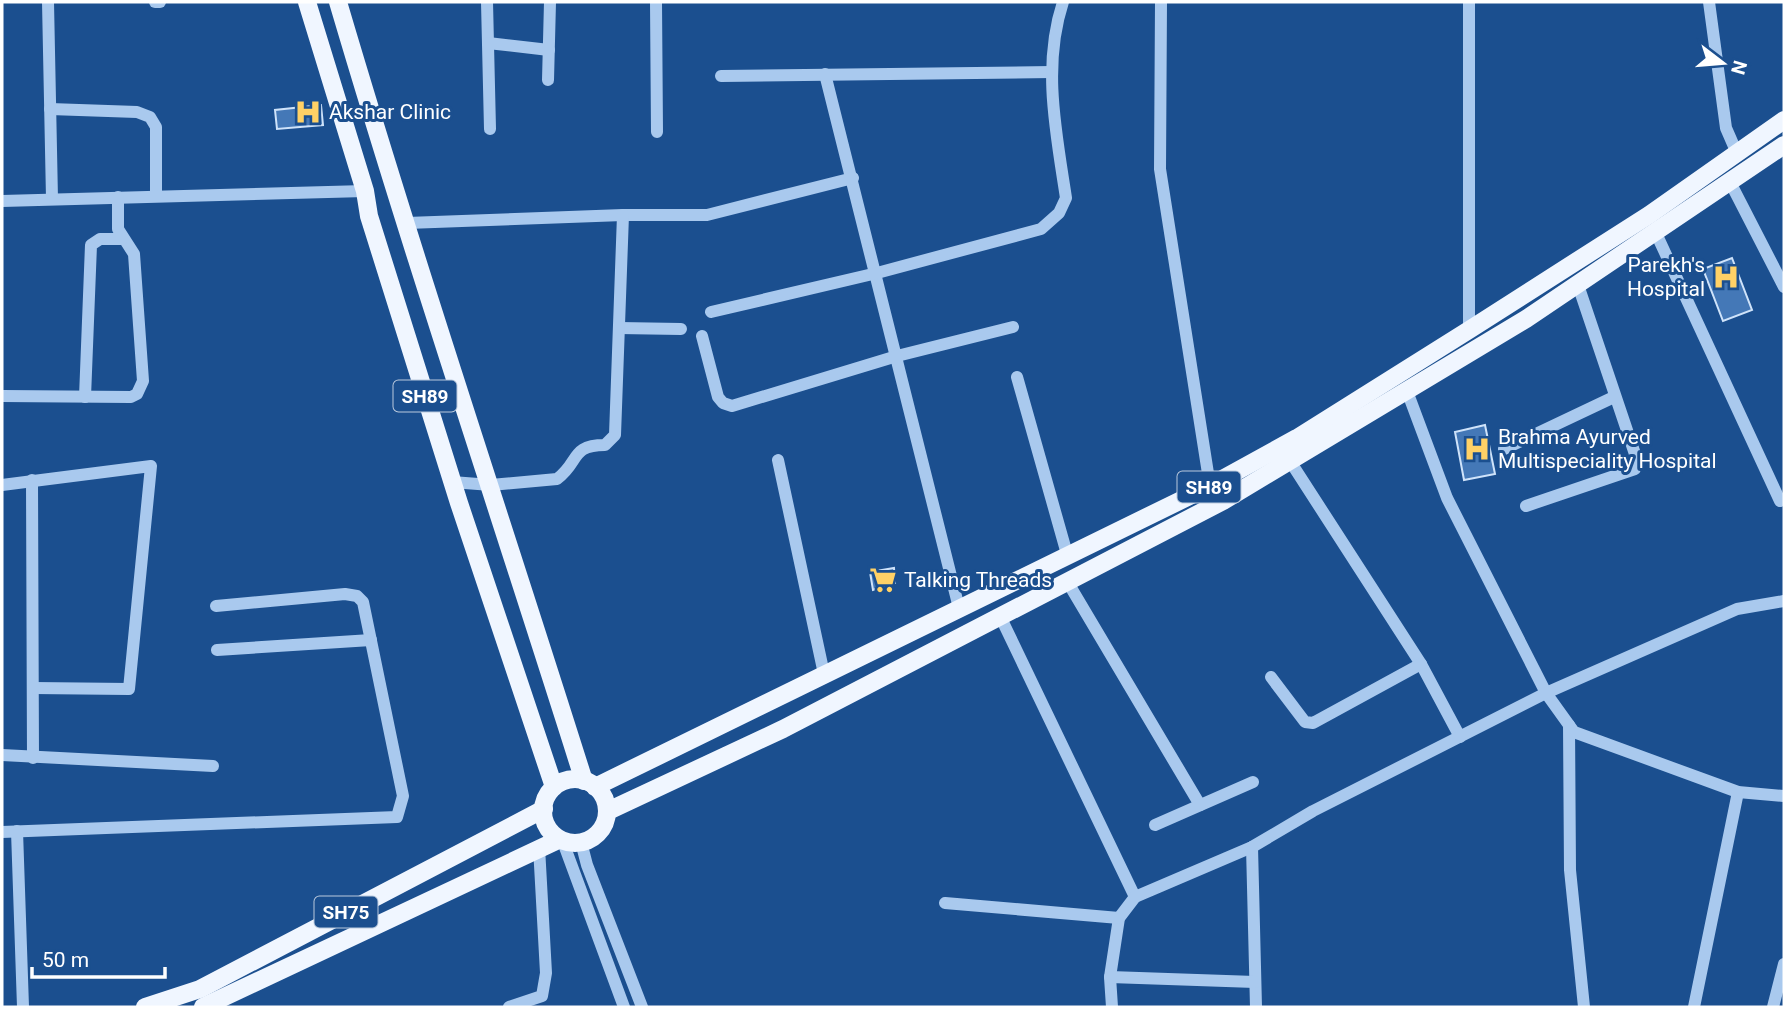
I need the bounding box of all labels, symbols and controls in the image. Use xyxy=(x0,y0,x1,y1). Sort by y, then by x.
north arrow xyxy=(1688,28,1758,98)
text: N xyxy=(1726,58,1752,77)
hospital icon: Akshar Clinic xyxy=(293,97,323,127)
place label: Akshar Clinic xyxy=(329,100,451,124)
place label: Parekh's Hospital xyxy=(1627,253,1705,301)
hospital icon: Parekh's Hospital xyxy=(1711,262,1741,292)
road number: SH89 xyxy=(394,380,457,412)
place label: Brahma Ayurved Multispeciality Hospital xyxy=(1498,425,1717,473)
hospital icon: Brahma Ayurved Multispeciality Hospital xyxy=(1462,434,1492,464)
road number: SH89 xyxy=(1178,472,1240,502)
supermarket icon: Talking Threads xyxy=(868,565,898,595)
place label: Talking Threads xyxy=(904,568,1052,592)
road number: SH75 xyxy=(314,896,378,928)
scale bar xyxy=(32,936,164,980)
text: 50 m xyxy=(42,948,89,972)

